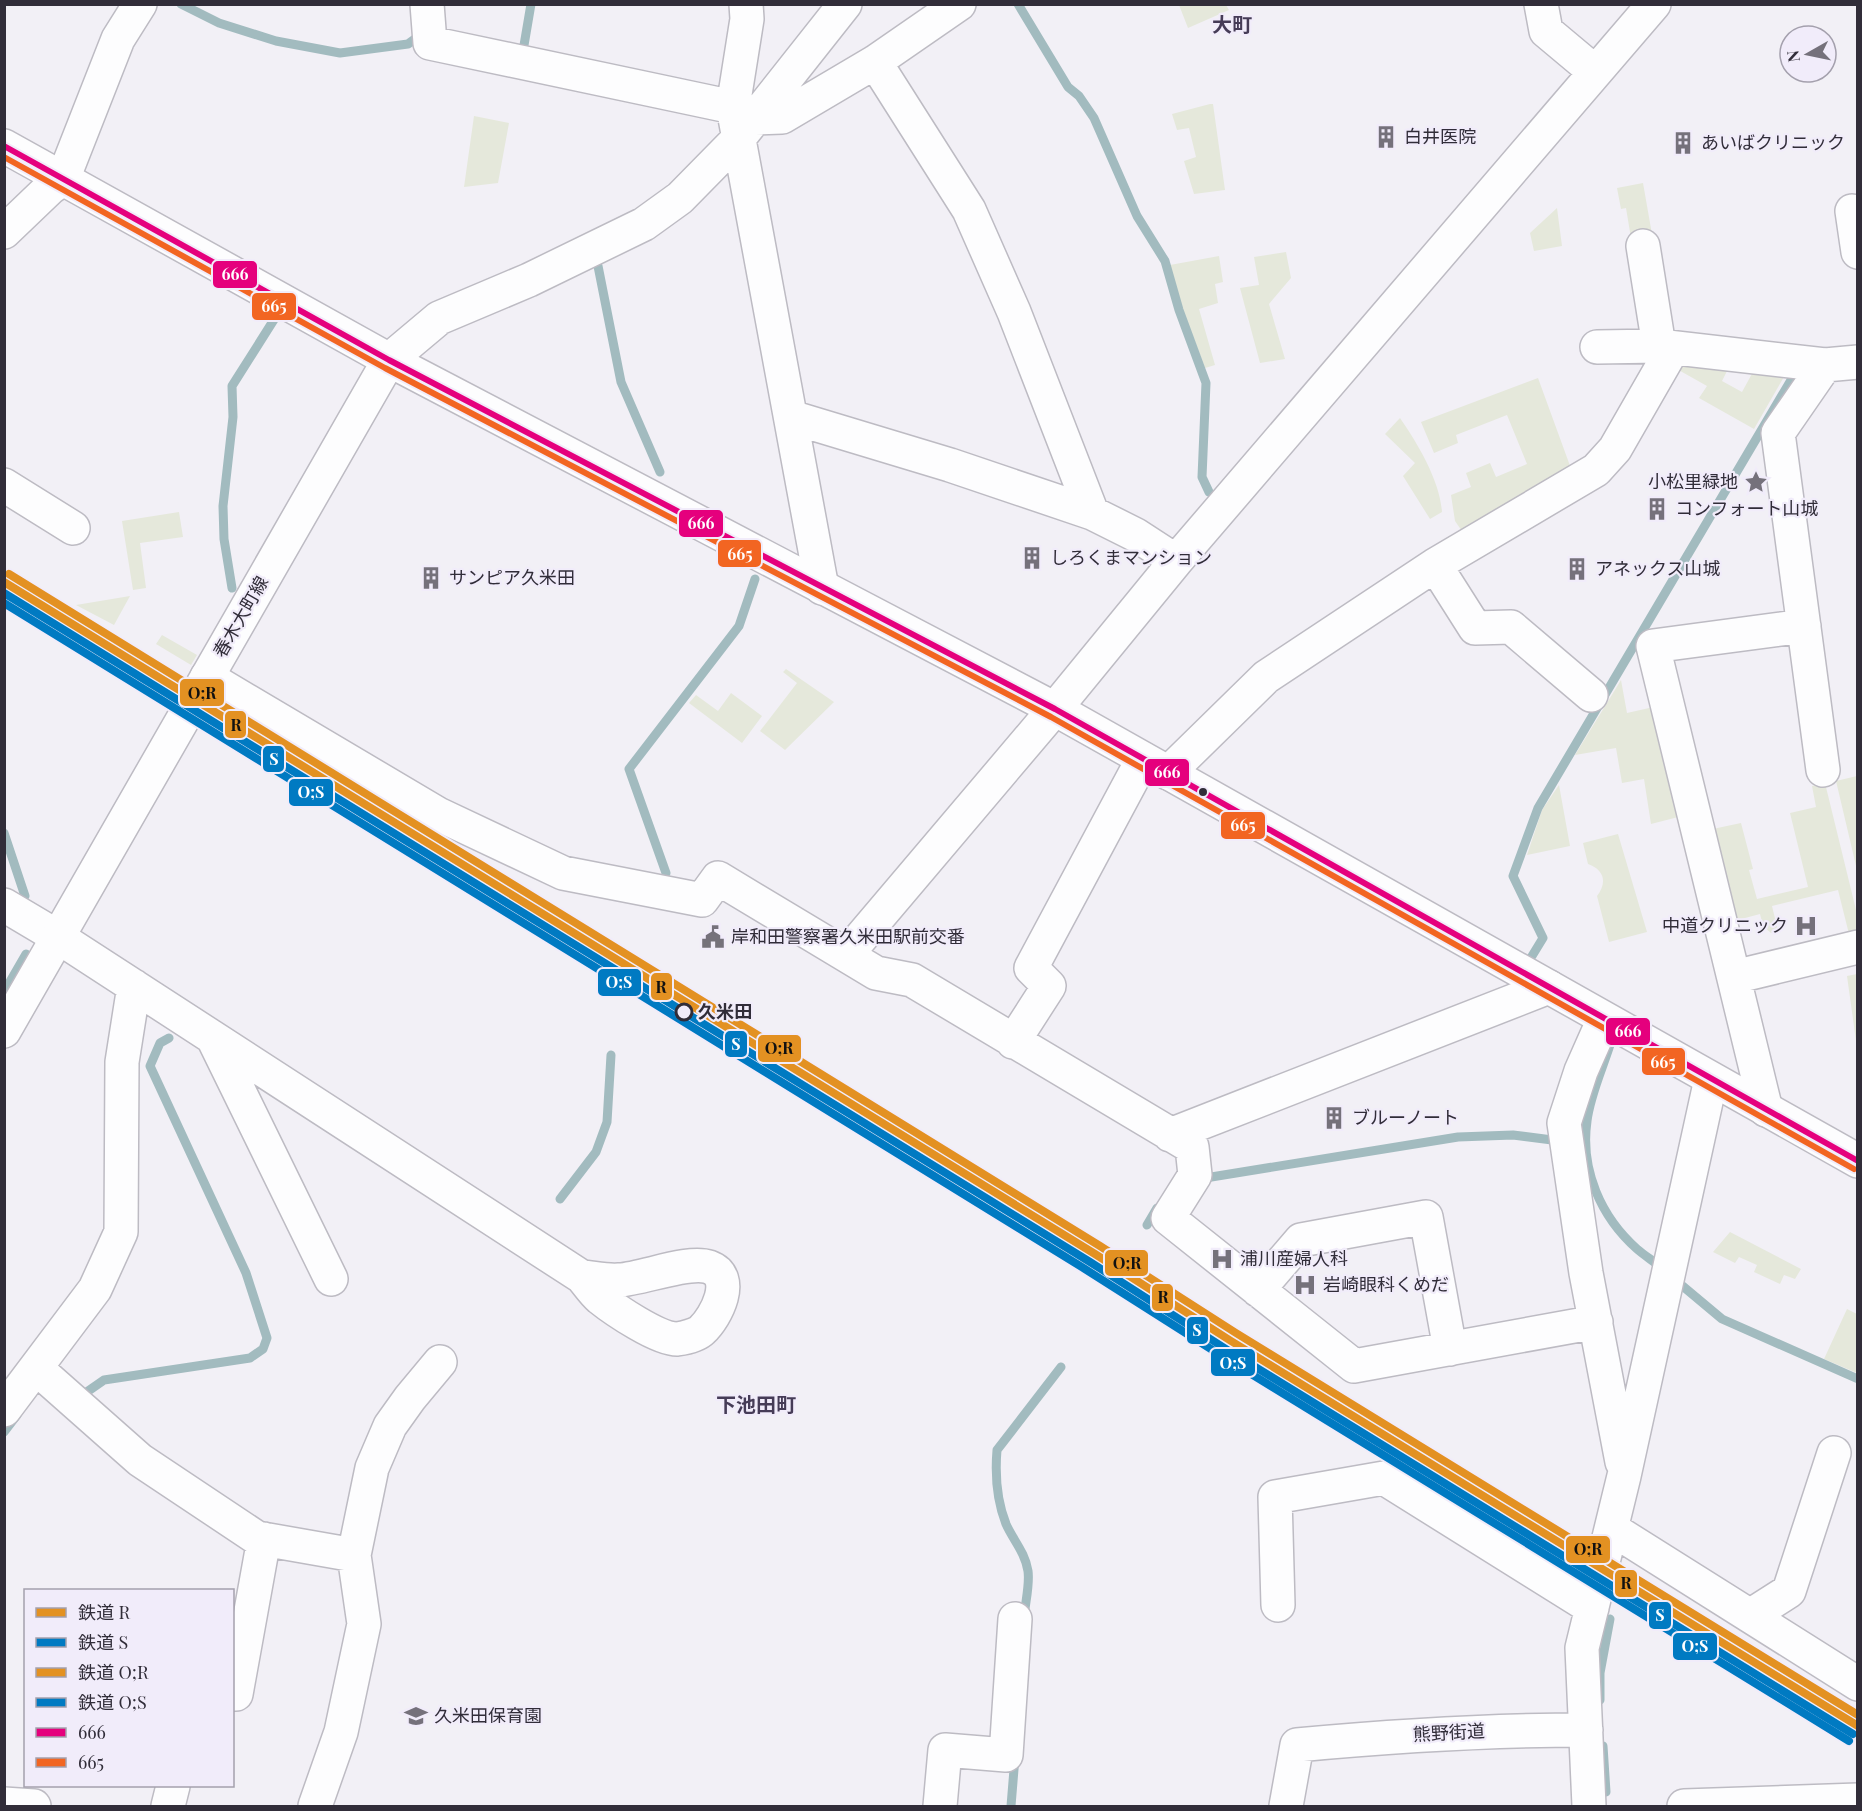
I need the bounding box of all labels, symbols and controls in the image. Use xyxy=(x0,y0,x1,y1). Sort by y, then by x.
district label: 大町 xyxy=(1212,10,1252,37)
north arrow xyxy=(1778,24,1838,84)
text: N xyxy=(1781,49,1804,64)
building icon: 白井医院 xyxy=(1373,124,1399,150)
place label: 白井医院 xyxy=(1404,124,1476,148)
building icon: あいばクリニック xyxy=(1670,130,1696,156)
place label: あいばクリニック xyxy=(1701,130,1845,154)
line badge: 666 xyxy=(212,260,258,289)
text: 666 xyxy=(222,263,248,284)
line badge: 665 xyxy=(251,292,297,321)
text: 665 xyxy=(261,295,287,316)
place label: 小松里緑地 xyxy=(1648,469,1738,493)
place icon: 小松里緑地 xyxy=(1743,469,1769,495)
building icon: コンフォート山城 xyxy=(1644,496,1670,522)
place label: コンフォート山城 xyxy=(1675,496,1818,520)
line badge: 666 xyxy=(678,509,724,538)
text: 666 xyxy=(688,512,714,533)
line badge: 665 xyxy=(717,539,762,568)
text: 665 xyxy=(727,543,753,564)
building icon: しろくまマンション xyxy=(1019,545,1045,571)
place label: しろくまマンション xyxy=(1050,545,1212,569)
building icon: アネックス山城 xyxy=(1564,556,1590,582)
place label: アネックス山城 xyxy=(1595,556,1720,580)
building icon: サンピア久米田 xyxy=(418,565,444,591)
place label: サンピア久米田 xyxy=(449,565,575,589)
street label: 春木大町線 xyxy=(207,572,273,661)
line badge: O;R xyxy=(179,678,225,707)
text: O;R xyxy=(188,682,217,703)
line badge: R xyxy=(224,710,247,739)
text: R xyxy=(230,714,242,735)
line badge: S xyxy=(262,745,285,773)
text: S xyxy=(269,748,279,769)
line badge: 666 xyxy=(1144,758,1190,787)
text: 666 xyxy=(1154,761,1180,782)
line badge: O;S xyxy=(288,778,334,807)
text: O;S xyxy=(298,781,324,802)
unlabelled marker xyxy=(1197,786,1209,798)
line badge: 665 xyxy=(1220,811,1266,840)
text: 665 xyxy=(1230,814,1256,835)
place label: 中道クリニック xyxy=(1662,913,1788,937)
hospital icon: 中道クリニック xyxy=(1793,913,1819,939)
public building icon: 岸和田警察署久米田駅前交番 xyxy=(700,924,726,950)
place label: 岸和田警察署久米田駅前交番 xyxy=(731,924,965,948)
line badge: O;S xyxy=(597,968,642,997)
text: O;S xyxy=(606,971,632,992)
line badge: R xyxy=(650,972,673,1001)
text: R xyxy=(655,976,667,997)
place label: 久米田 xyxy=(698,999,752,1023)
marker: 久米田 xyxy=(675,1003,693,1021)
line badge: 666 xyxy=(1605,1017,1651,1046)
text: 666 xyxy=(1615,1020,1641,1041)
line badge: S xyxy=(724,1030,748,1058)
text: S xyxy=(731,1033,741,1054)
line badge: O;R xyxy=(757,1034,802,1063)
text: O;R xyxy=(765,1037,794,1058)
line badge: 665 xyxy=(1641,1047,1686,1076)
text: 665 xyxy=(1650,1051,1676,1072)
building icon: ブルーノート xyxy=(1321,1105,1347,1131)
place label: ブルーノート xyxy=(1352,1105,1459,1129)
hospital icon: 浦川産婦人科 xyxy=(1209,1246,1235,1272)
place label: 浦川産婦人科 xyxy=(1240,1246,1348,1270)
line badge: O;R xyxy=(1104,1249,1149,1277)
text: O;R xyxy=(1113,1252,1142,1273)
hospital icon: 岩崎眼科くめだ xyxy=(1292,1272,1318,1298)
place label: 岩崎眼科くめだ xyxy=(1323,1272,1449,1296)
line badge: R xyxy=(1151,1283,1174,1312)
text: R xyxy=(1157,1286,1169,1307)
line badge: S xyxy=(1186,1316,1209,1345)
text: S xyxy=(1192,1319,1202,1340)
line badge: O;S xyxy=(1210,1348,1256,1377)
text: O;S xyxy=(1220,1352,1246,1373)
district label: 下池田町 xyxy=(716,1390,796,1417)
line badge: O;R xyxy=(1565,1535,1611,1564)
text: O;R xyxy=(1574,1538,1603,1559)
line badge: R xyxy=(1614,1569,1638,1598)
text: R xyxy=(1620,1572,1632,1593)
legend xyxy=(24,1589,234,1787)
text: 鉄道 R xyxy=(78,1600,130,1624)
line badge: S xyxy=(1648,1601,1672,1630)
text: S xyxy=(1655,1604,1665,1625)
text: 鉄道 S xyxy=(78,1630,128,1654)
line badge: O;S xyxy=(1672,1632,1718,1661)
text: O;S xyxy=(1682,1635,1708,1656)
text: 鉄道 O;R xyxy=(78,1660,149,1684)
text: 鉄道 O;S xyxy=(78,1690,147,1714)
school or university icon: 久米田保育園 xyxy=(403,1703,429,1729)
place label: 久米田保育園 xyxy=(434,1703,542,1727)
street label: 熊野街道 xyxy=(1412,1718,1486,1746)
text: 666 xyxy=(78,1720,106,1744)
text: 665 xyxy=(78,1750,104,1774)

